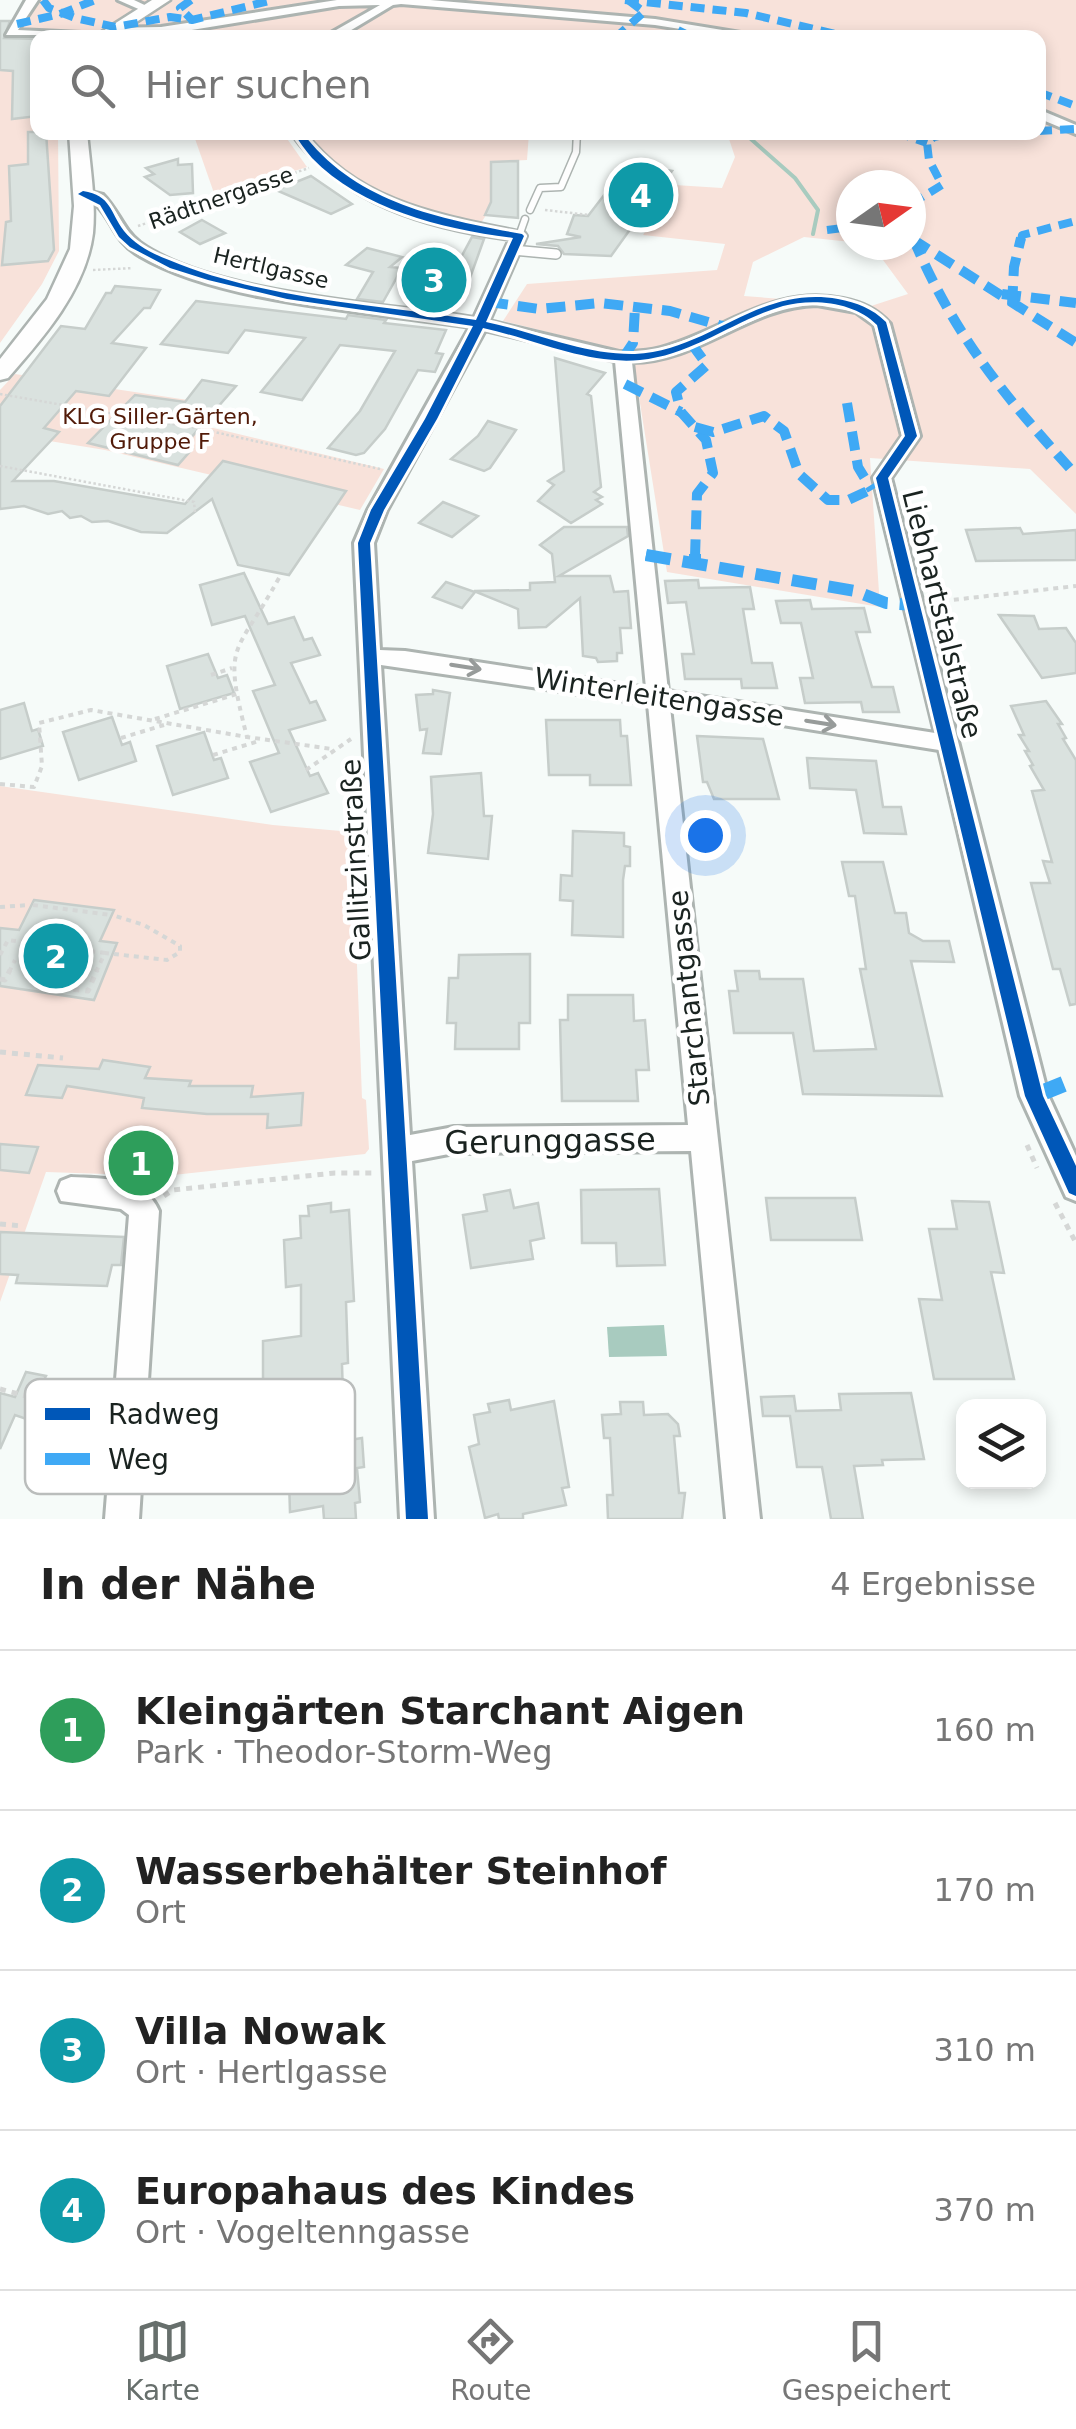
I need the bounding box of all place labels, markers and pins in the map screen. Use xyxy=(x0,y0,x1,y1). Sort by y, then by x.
pin: 4 xyxy=(608,158,674,232)
pin: 3 xyxy=(402,242,466,318)
pin: 2 xyxy=(23,918,88,994)
pin: 1 xyxy=(108,1126,174,1200)

